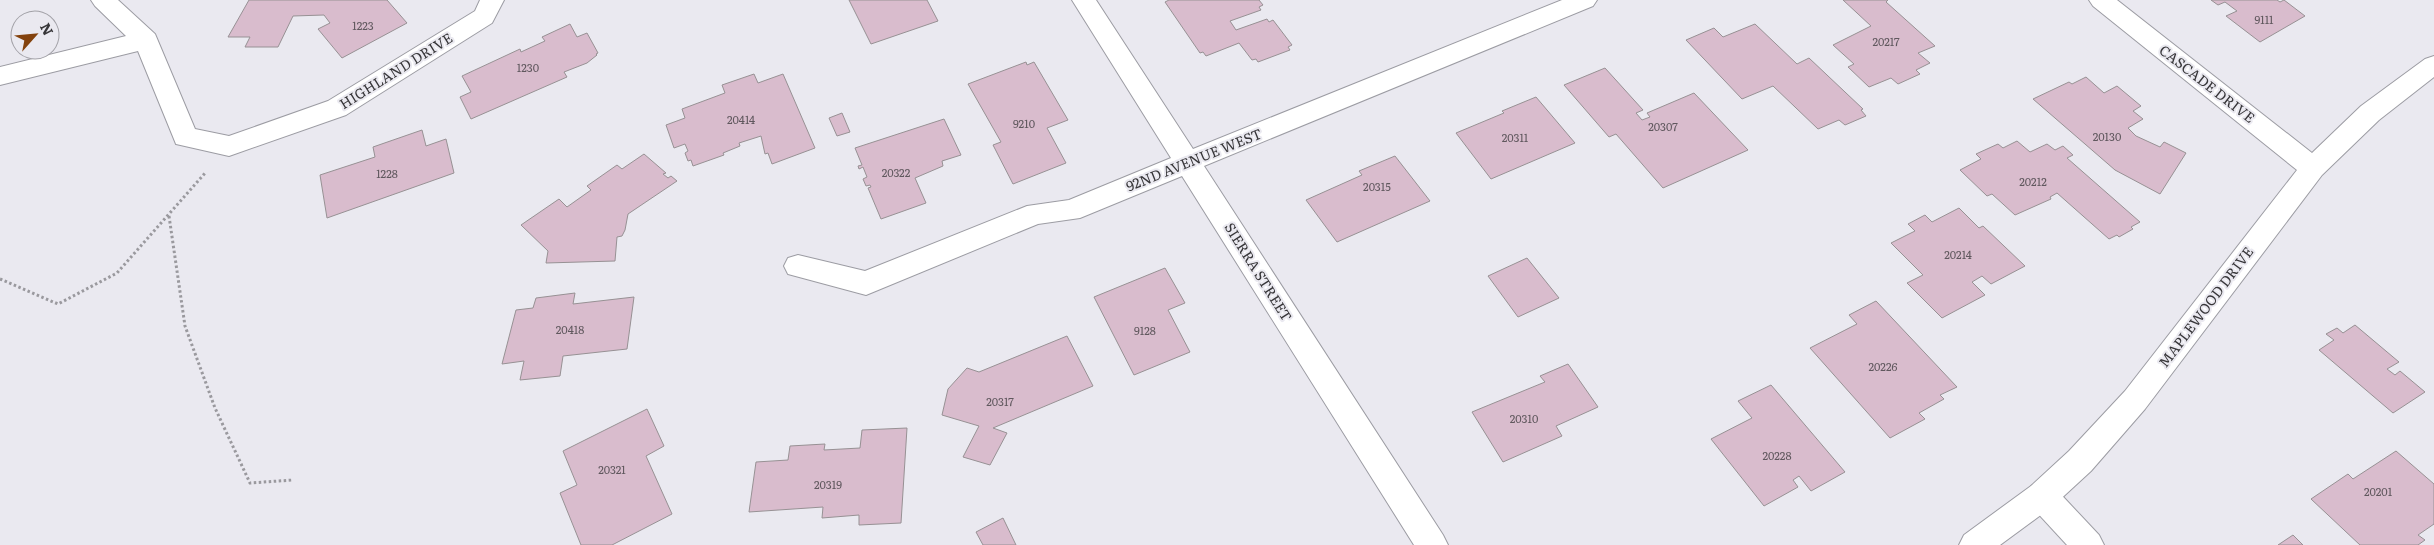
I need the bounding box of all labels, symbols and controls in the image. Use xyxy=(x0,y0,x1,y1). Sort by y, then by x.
north arrow xyxy=(10,10,60,60)
house number: 9111 xyxy=(2254,11,2274,27)
house number: 1223 xyxy=(352,17,374,33)
text: N xyxy=(36,19,59,39)
street label: HIGHLAND DRIVE xyxy=(335,27,456,113)
house number: 20217 xyxy=(1872,33,1900,49)
street label: CASCADE DRIVE xyxy=(2156,40,2260,127)
house number: 1230 xyxy=(517,59,539,75)
house number: 20414 xyxy=(727,111,755,127)
house number: 9210 xyxy=(1013,115,1035,131)
house number: 20307 xyxy=(1648,118,1678,134)
street label: 92ND AVENUE WEST xyxy=(1123,123,1265,195)
house number: 20130 xyxy=(2093,128,2121,144)
house number: 20311 xyxy=(1502,129,1529,145)
house number: 20322 xyxy=(882,164,911,180)
house number: 1228 xyxy=(376,165,398,181)
house number: 20212 xyxy=(2019,173,2047,189)
house number: 20315 xyxy=(1363,178,1391,194)
street label: SIERRA STREET xyxy=(1220,218,1297,325)
street label: MAPLEWOOD DRIVE xyxy=(2153,242,2257,371)
house number: 20214 xyxy=(1944,246,1972,262)
house number: 20418 xyxy=(556,321,584,337)
house number: 9128 xyxy=(1134,322,1156,338)
house number: 20226 xyxy=(1869,358,1898,374)
house number: 20317 xyxy=(986,393,1014,409)
house number: 20310 xyxy=(1510,410,1538,426)
house number: 20228 xyxy=(1762,447,1792,463)
house number: 20321 xyxy=(598,461,626,477)
house number: 20319 xyxy=(814,476,842,492)
house number: 20201 xyxy=(2364,483,2393,499)

